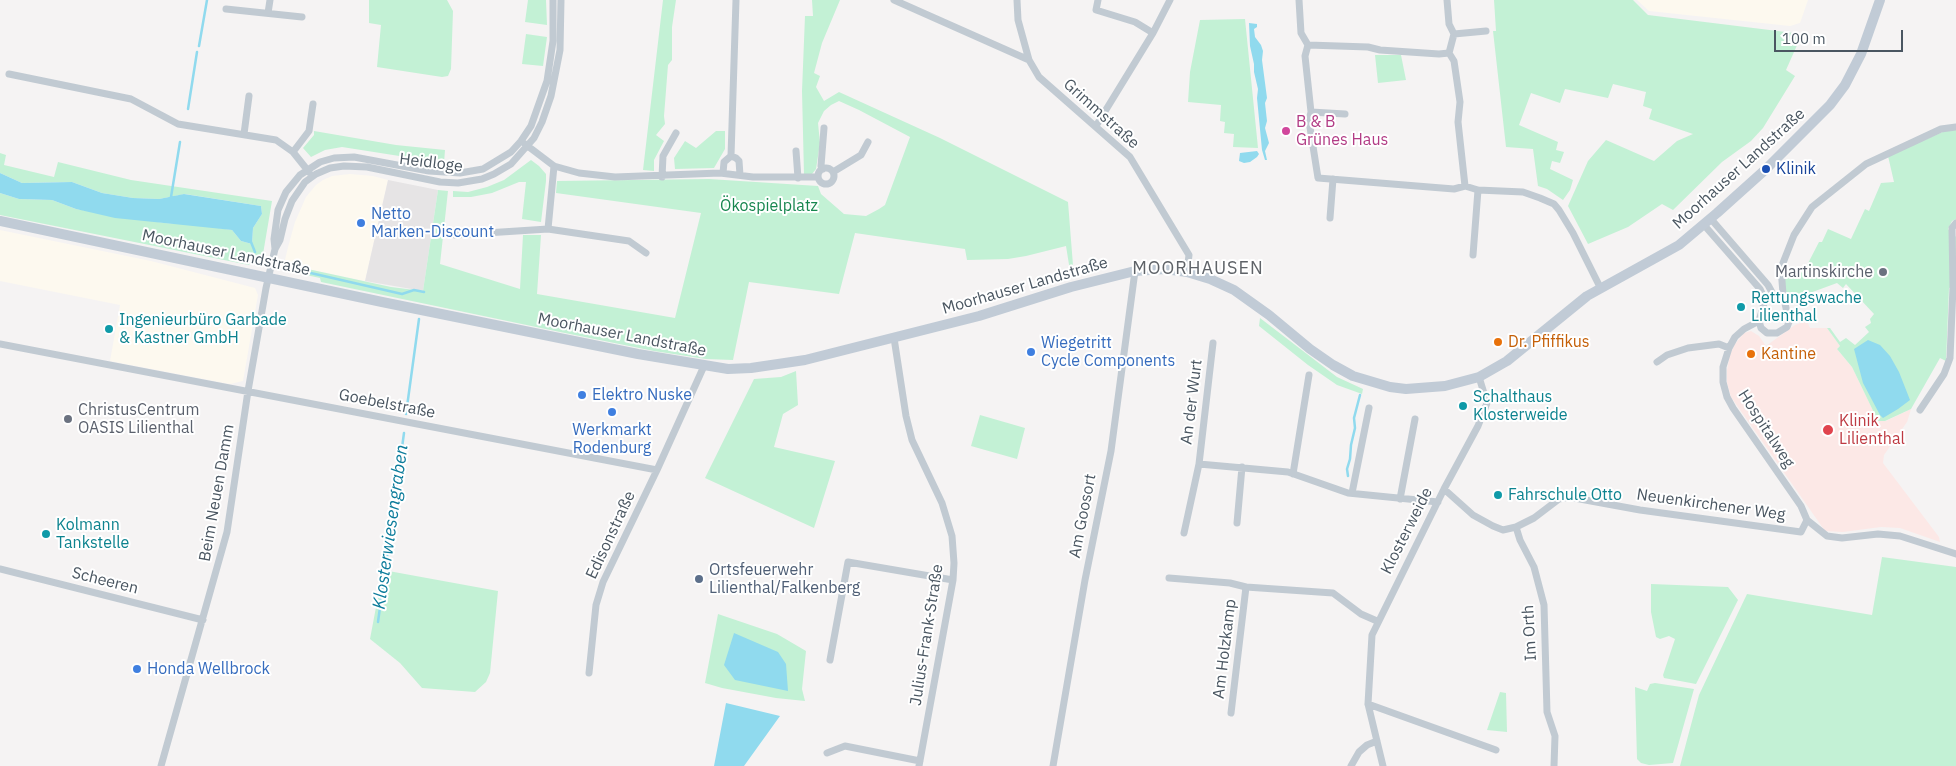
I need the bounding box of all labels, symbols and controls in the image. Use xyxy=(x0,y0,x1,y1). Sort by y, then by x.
scale bar xyxy=(1776,20,1905,52)
text: 100 m xyxy=(1782,29,1826,48)
street label: Grimmstraße xyxy=(1059,75,1143,153)
street label: Moorhauser Landstraße xyxy=(1669,105,1809,233)
place label: B & B Grünes Haus xyxy=(1296,112,1388,150)
marker: B & B Grünes Haus xyxy=(1280,125,1292,137)
street label: Heidloge xyxy=(398,150,464,176)
place label: Klinik xyxy=(1776,159,1816,179)
marker: Klinik xyxy=(1760,163,1772,175)
park label: Ökospielplatz xyxy=(720,196,818,216)
place label: Netto Marken-Discount xyxy=(371,204,494,242)
marker: Netto Marken-Discount xyxy=(355,217,367,229)
street label: Moorhauser Landstraße xyxy=(140,226,312,280)
street label: Moorhauser Landstraße xyxy=(940,253,1110,319)
district label: MOORHAUSEN xyxy=(1131,258,1265,280)
place label: Martinskirche xyxy=(1775,262,1873,282)
marker: Martinskirche xyxy=(1877,266,1889,278)
place label: Rettungswache Lilienthal xyxy=(1751,288,1862,326)
marker: Rettungswache Lilienthal xyxy=(1735,301,1747,313)
street label: Moorhauser Landstraße xyxy=(536,309,708,361)
place label: Ingenieurbüro Garbade & Kastner GmbH xyxy=(119,310,287,348)
marker: Ingenieurbüro Garbade & Kastner GmbH xyxy=(103,323,115,335)
place label: Dr. Pfiffikus xyxy=(1508,332,1590,352)
place label: Wiegetritt Cycle Components xyxy=(1041,333,1175,371)
marker: Dr. Pfiffikus xyxy=(1492,336,1504,348)
place label: Kantine xyxy=(1761,344,1816,364)
marker: Wiegetritt Cycle Components xyxy=(1025,346,1037,358)
marker: Kantine xyxy=(1745,348,1757,360)
street label: An der Wurt xyxy=(1177,358,1207,446)
street label: Goebelstraße xyxy=(337,385,437,423)
place label: Elektro Nuske xyxy=(592,385,692,405)
street label: Hospitalweg xyxy=(1734,386,1798,472)
place label: Schalthaus Klosterweide xyxy=(1473,387,1567,425)
marker: Elektro Nuske xyxy=(576,389,588,401)
place label: ChristusCentrum OASIS Lilienthal xyxy=(78,400,199,438)
marker: Schalthaus Klosterweide xyxy=(1457,400,1469,412)
marker: Werkmarkt Rodenburg xyxy=(606,406,618,418)
place label: Klinik Lilienthal xyxy=(1839,411,1905,449)
marker: ChristusCentrum OASIS Lilienthal xyxy=(62,413,74,425)
place label: Werkmarkt Rodenburg xyxy=(572,420,652,458)
street label: Beim Neuen Damm xyxy=(195,423,239,563)
marker: Klinik Lilienthal xyxy=(1821,423,1835,437)
water label: Klosterwiesengraben xyxy=(369,443,413,611)
street label: Am Goosort xyxy=(1065,472,1101,560)
street label: Klosterweide xyxy=(1377,485,1437,577)
place label: Fahrschule Otto xyxy=(1508,485,1622,505)
street label: Neuenkirchener Weg xyxy=(1635,485,1787,525)
street label: Edisonstraße xyxy=(582,488,640,582)
marker: Fahrschule Otto xyxy=(1492,489,1504,501)
place label: Kolmann Tankstelle xyxy=(56,515,129,553)
marker: Kolmann Tankstelle xyxy=(40,528,52,540)
place label: Ortsfeuerwehr Lilienthal/Falkenberg xyxy=(709,560,860,598)
street label: Julius-Frank-Straße xyxy=(906,563,948,707)
street label: Scheeren xyxy=(70,564,140,598)
marker: Ortsfeuerwehr Lilienthal/Falkenberg xyxy=(693,573,705,585)
street label: Am Holzkamp xyxy=(1209,598,1241,700)
street label: Im Orth xyxy=(1519,604,1541,662)
place label: Honda Wellbrock xyxy=(147,659,270,679)
marker: Honda Wellbrock xyxy=(131,663,143,675)

